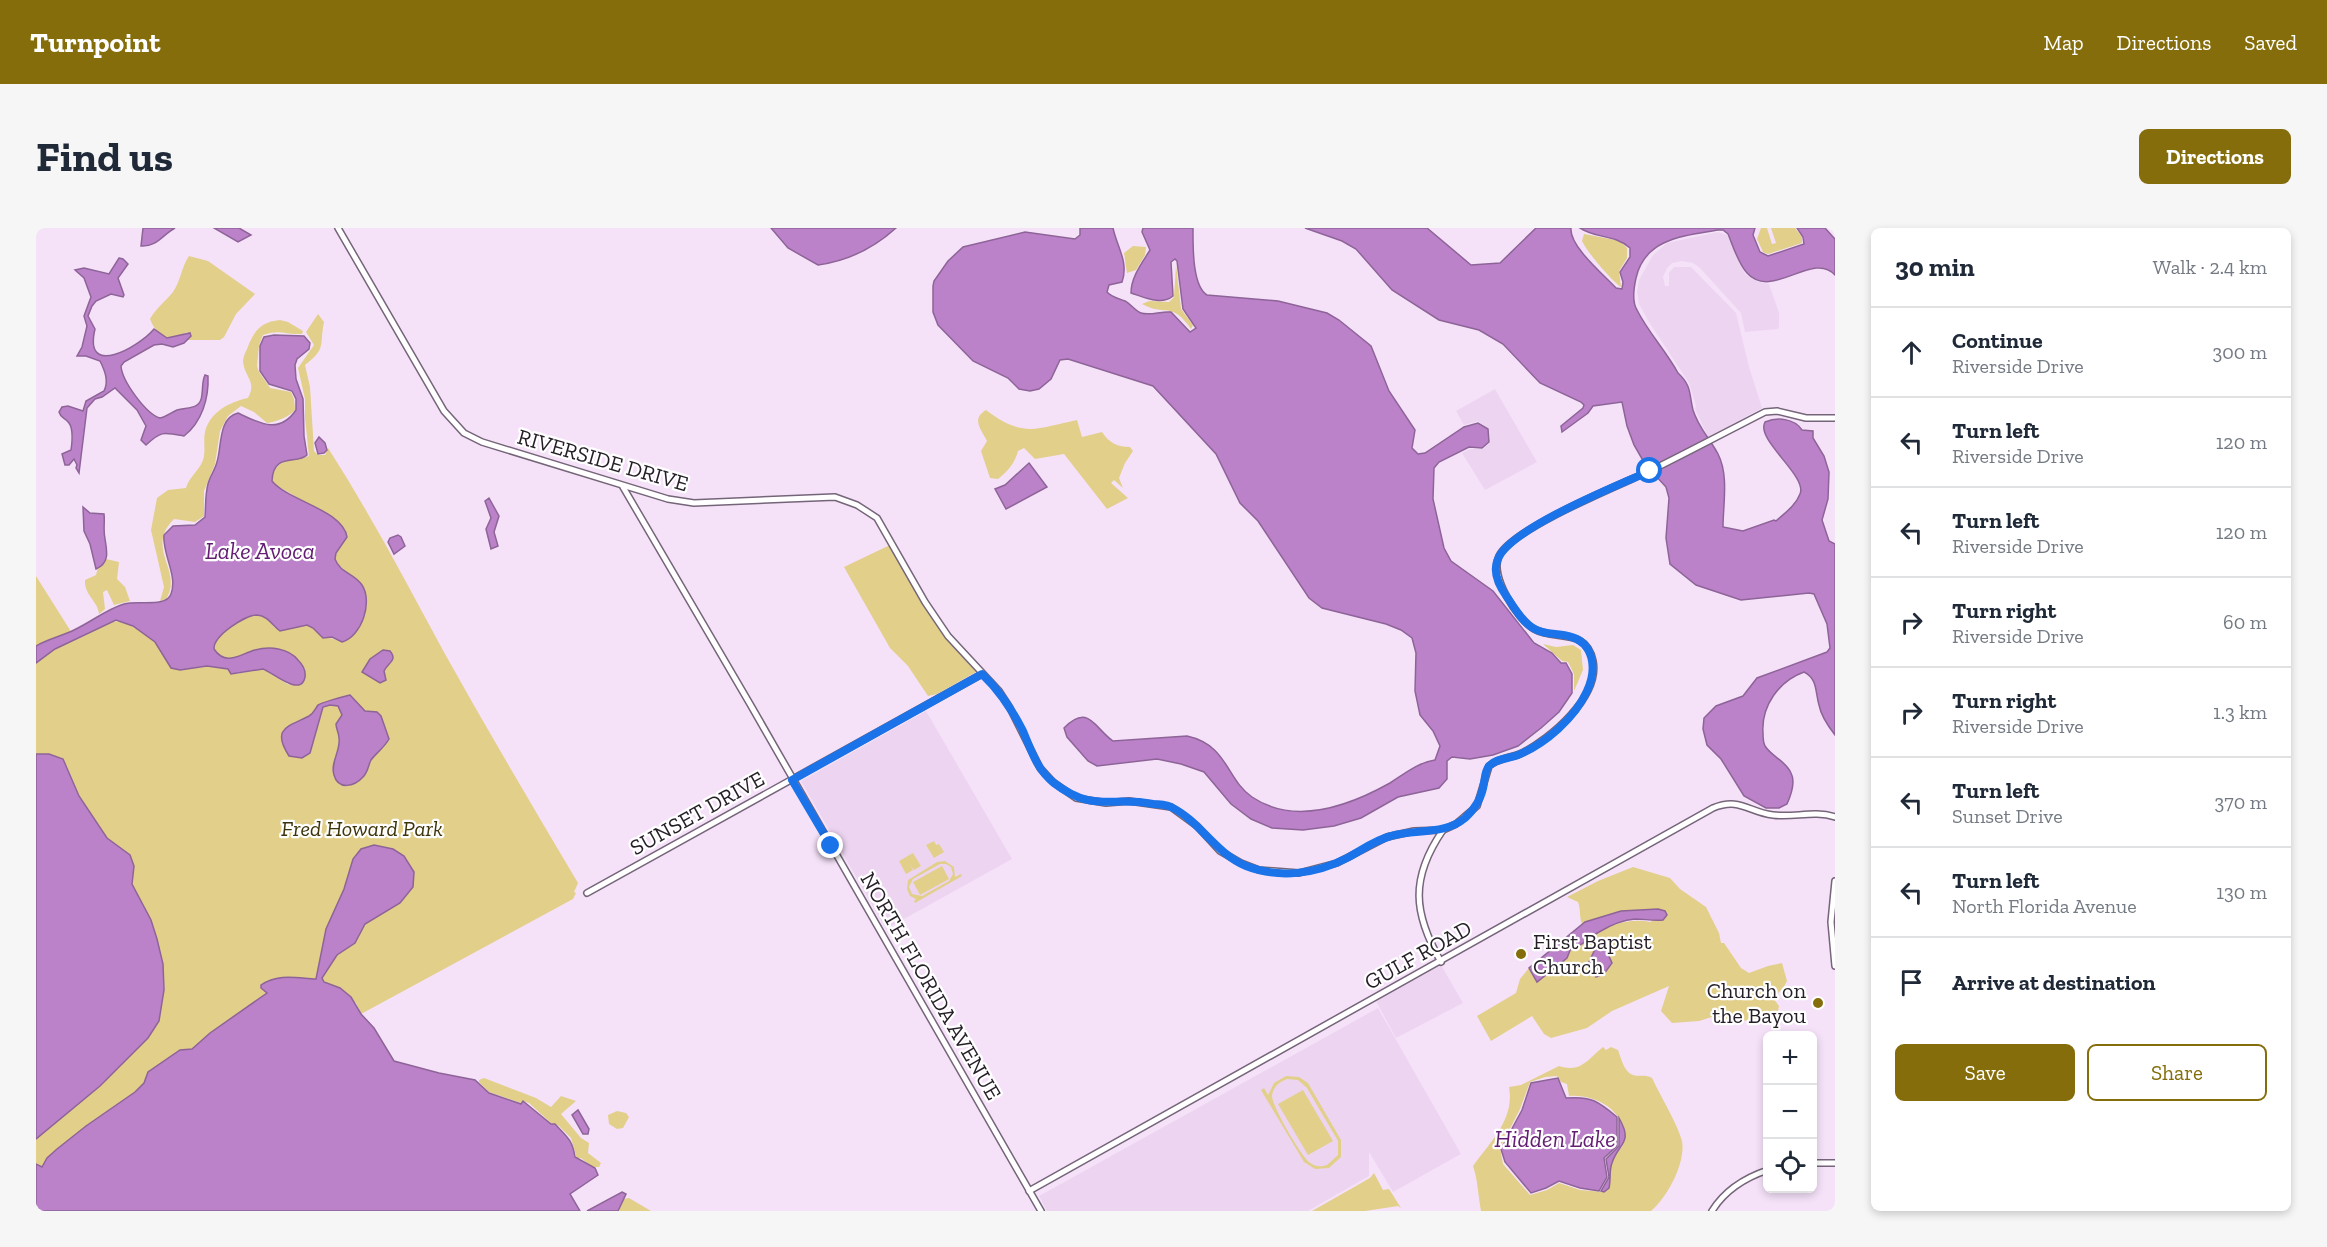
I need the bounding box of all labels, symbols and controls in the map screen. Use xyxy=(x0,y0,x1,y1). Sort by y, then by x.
text: Turnpoint xyxy=(30,26,160,59)
text: Map xyxy=(2044,30,2084,55)
text: Directions xyxy=(2117,30,2211,55)
text: Saved xyxy=(2244,30,2297,55)
button: Directions xyxy=(2139,129,2291,184)
text: Find us xyxy=(36,131,173,182)
text: 30 min xyxy=(1895,251,1975,283)
text: Walk · 2.4 km xyxy=(2153,255,2267,279)
text: Continue xyxy=(1952,327,2043,354)
icon: ahead xyxy=(1895,336,1928,369)
text: 300 m xyxy=(2212,340,2267,364)
text: Riverside Drive xyxy=(1952,354,2084,378)
text: Turn left xyxy=(1952,417,2039,444)
street label: RIVERSIDE DRIVE xyxy=(514,423,692,497)
icon: left xyxy=(1895,426,1928,459)
text: 120 m xyxy=(2216,430,2267,454)
text: Riverside Drive xyxy=(1952,444,2084,468)
route start xyxy=(1636,457,1662,483)
text: Turn left xyxy=(1952,507,2039,534)
icon: left xyxy=(1895,516,1928,549)
text: 120 m xyxy=(2216,520,2267,544)
text: Riverside Drive xyxy=(1952,534,2084,558)
water label: Lake Avoca xyxy=(205,536,315,565)
text: Turn right xyxy=(1952,597,2056,624)
icon: right xyxy=(1895,606,1928,639)
text: 60 m xyxy=(2223,610,2267,634)
text: Riverside Drive xyxy=(1952,624,2084,648)
text: Turn right xyxy=(1952,687,2056,714)
icon: right xyxy=(1895,696,1928,729)
text: 1.3 km xyxy=(2213,700,2267,724)
text: Riverside Drive xyxy=(1952,714,2084,738)
street label: SUNSET DRIVE xyxy=(625,765,769,861)
text: Turn left xyxy=(1952,777,2039,804)
icon: left xyxy=(1895,786,1928,819)
text: 370 m xyxy=(2214,790,2267,814)
text: Sunset Drive xyxy=(1952,804,2063,828)
park label: Fred Howard Park xyxy=(281,815,443,842)
route end xyxy=(817,832,843,858)
street label: NORTH FLORIDA AVENUE xyxy=(855,867,1007,1105)
text: Turn left xyxy=(1952,867,2039,894)
icon: left xyxy=(1895,876,1928,909)
text: 130 m xyxy=(2216,880,2267,904)
text: North Florida Avenue xyxy=(1952,894,2137,918)
street label: GULF ROAD xyxy=(1360,914,1476,996)
place label: First Baptist Church xyxy=(1533,928,1652,980)
marker: First Baptist Church xyxy=(1514,947,1528,961)
icon: arrive xyxy=(1895,966,1928,999)
text: Arrive at destination xyxy=(1952,969,2155,996)
place label: Church on the Bayou xyxy=(1707,977,1807,1029)
marker: Church on the Bayou xyxy=(1811,996,1825,1010)
map controls xyxy=(1763,1031,1817,1193)
button: + xyxy=(1763,1031,1817,1085)
button: Save xyxy=(1895,1044,2075,1101)
button: Share xyxy=(2087,1044,2267,1101)
button: − xyxy=(1763,1085,1817,1139)
water label: Hidden Lake xyxy=(1494,1124,1616,1153)
button: locate xyxy=(1763,1139,1817,1193)

